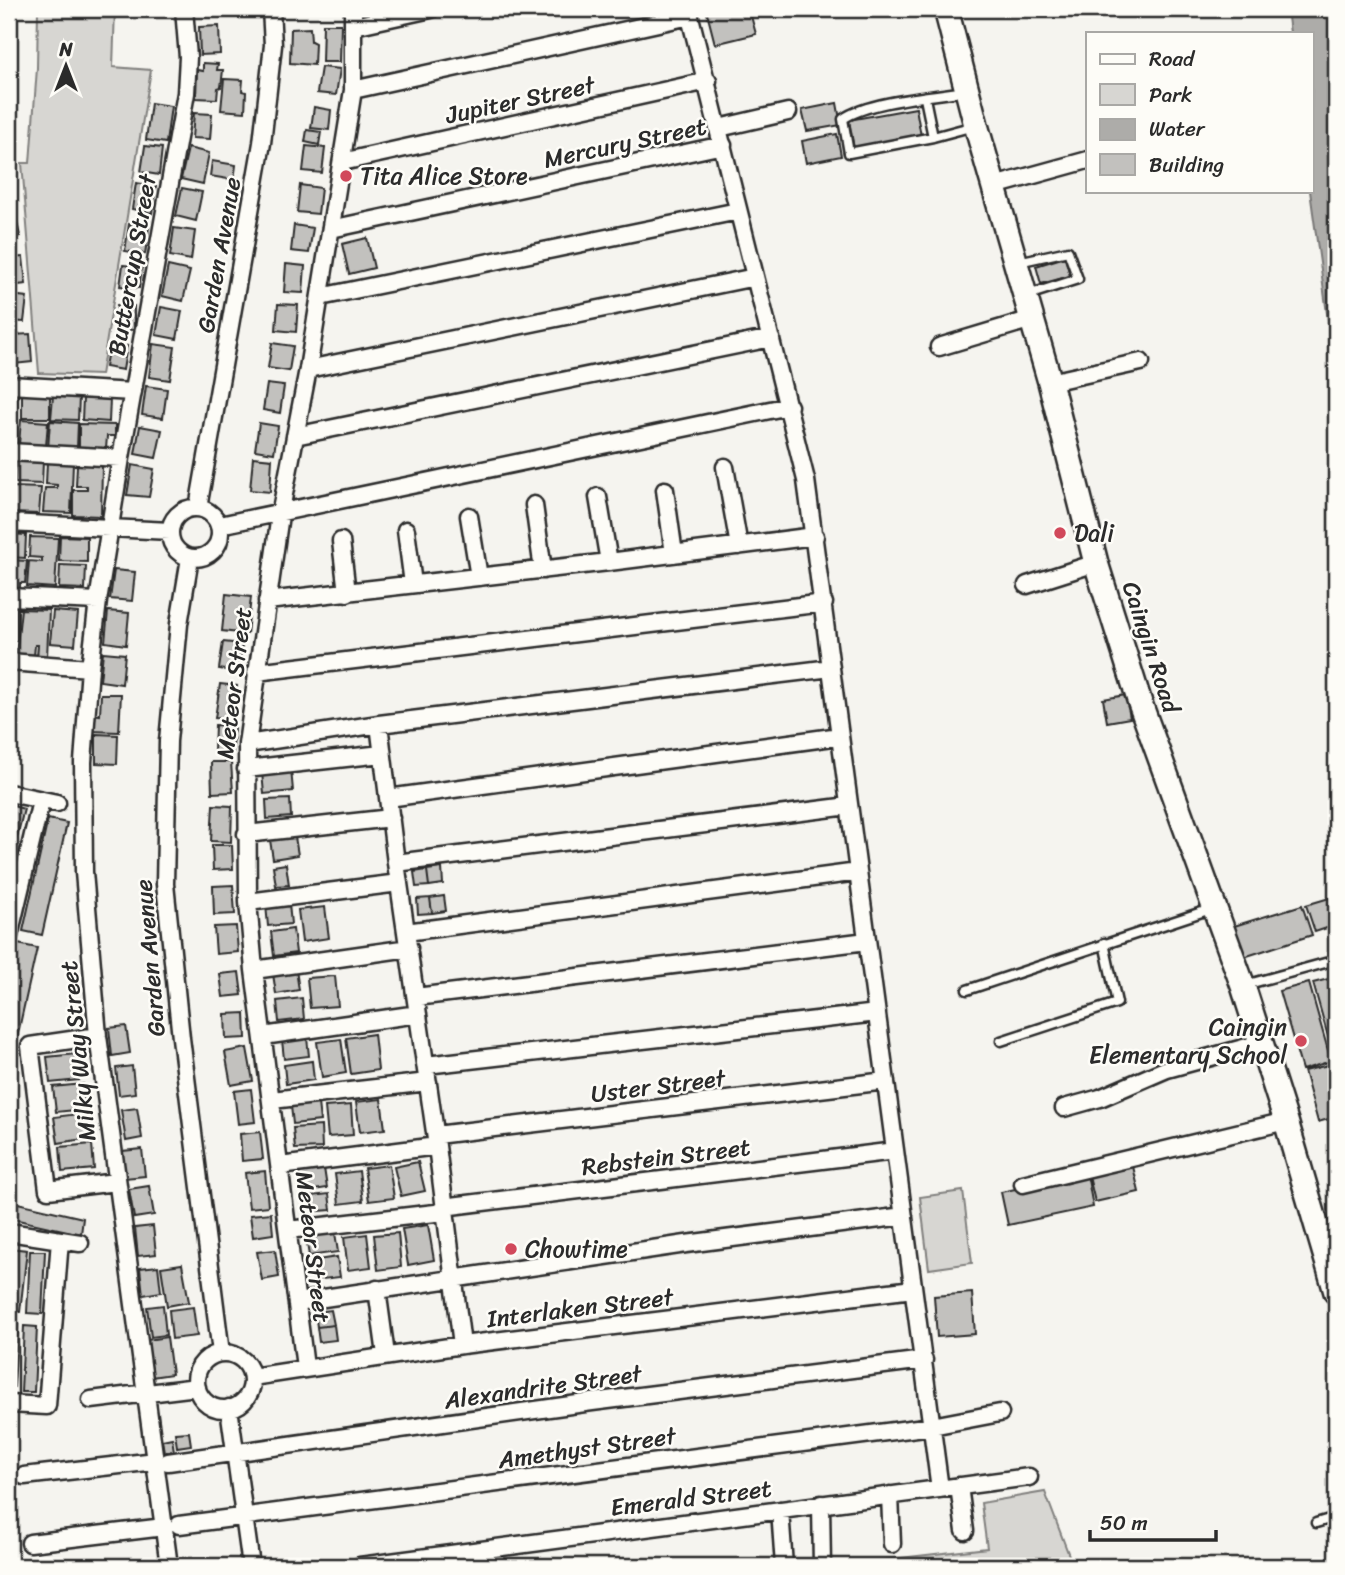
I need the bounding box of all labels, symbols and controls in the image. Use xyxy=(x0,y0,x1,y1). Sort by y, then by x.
north arrow xyxy=(32,32,102,102)
legend xyxy=(1086,32,1314,192)
text: N xyxy=(58,33,73,66)
text: Road xyxy=(1149,40,1196,78)
street label: Jupiter Street xyxy=(441,63,600,136)
text: Park xyxy=(1149,76,1192,114)
street label: Mercury Street xyxy=(540,105,710,181)
text: Water xyxy=(1149,110,1206,148)
text: Building xyxy=(1149,146,1225,184)
place label: Tita Alice Store xyxy=(360,155,528,197)
marker: Tita Alice Store xyxy=(338,168,354,184)
street label: Buttercup Street xyxy=(95,170,169,359)
street label: Garden Avenue xyxy=(185,174,253,336)
place label: Dali xyxy=(1074,512,1115,554)
marker: Dali xyxy=(1052,525,1068,541)
street label: Caingin Road xyxy=(1110,576,1193,720)
street label: Meteor Street xyxy=(204,605,264,761)
street label: Garden Avenue xyxy=(122,878,178,1038)
street label: Milky Way Street xyxy=(48,959,108,1143)
place label: Caingin Elementary School xyxy=(1089,1006,1288,1076)
marker: Caingin Elementary School xyxy=(1293,1033,1309,1049)
street label: Uster Street xyxy=(589,1057,729,1115)
street label: Rebstein Street xyxy=(579,1126,753,1188)
street label: Meteor Street xyxy=(283,1169,343,1325)
place label: Chowtime xyxy=(525,1228,628,1270)
marker: Chowtime xyxy=(503,1241,519,1257)
street label: Interlaken Street xyxy=(483,1276,677,1340)
street label: Alexandrite Street xyxy=(441,1352,646,1422)
street label: Amethyst Street xyxy=(495,1415,680,1481)
street label: Emerald Street xyxy=(608,1467,774,1529)
scale bar xyxy=(1090,1498,1216,1542)
text: 50 m xyxy=(1100,1504,1148,1542)

